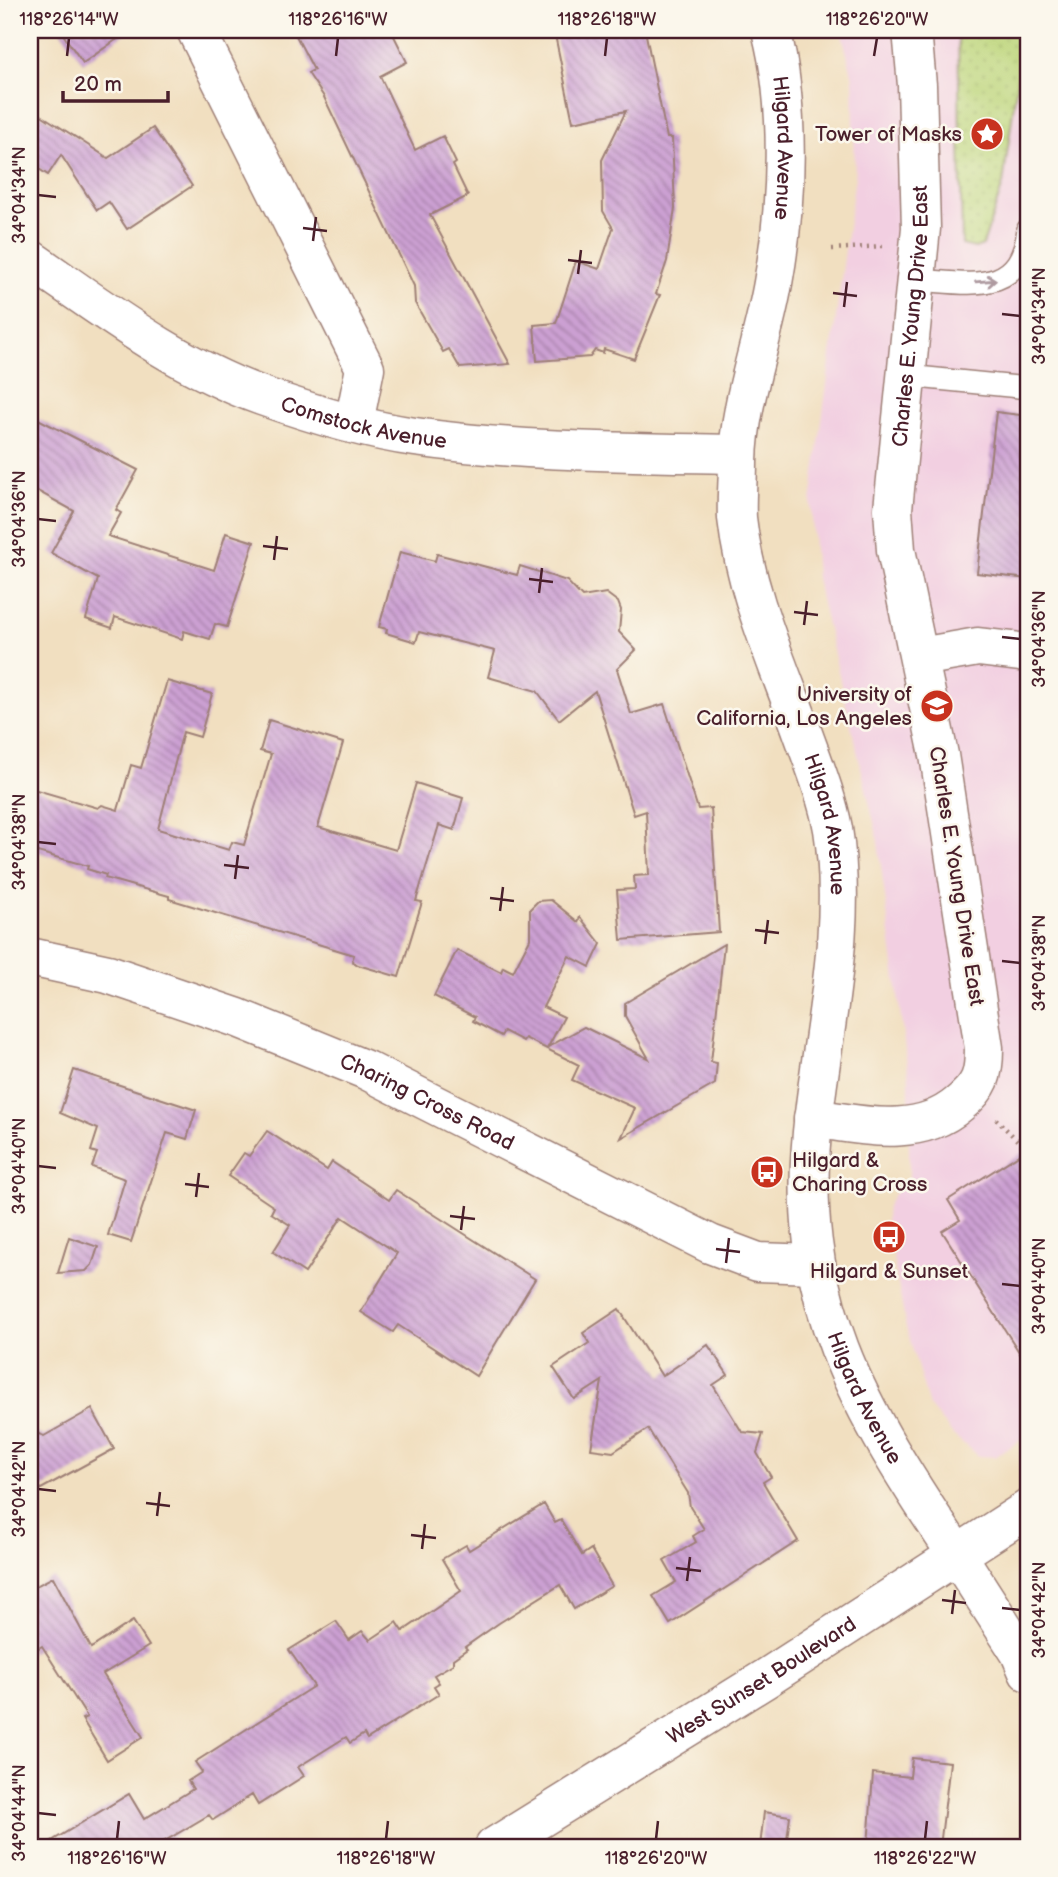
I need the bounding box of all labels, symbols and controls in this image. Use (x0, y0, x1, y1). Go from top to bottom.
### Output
text: 118°26'14"W (19, 9, 119, 30)
text: 118°26'16"W (288, 9, 388, 30)
text: 118°26'18"W (558, 9, 657, 30)
text: 118°26'20"W (826, 9, 929, 30)
scale bar (63, 60, 168, 104)
text: 20 m (74, 72, 122, 97)
street label: Hilgard Avenue (767, 74, 797, 221)
place icon: Tower of Masks (968, 115, 1006, 153)
place label: Tower of Masks (815, 122, 962, 147)
text: 34°04'34"N (9, 146, 30, 244)
street label: Charles E. Young Drive East (887, 184, 934, 448)
text: 34°04'34"N (1029, 267, 1050, 365)
one-way arrow (974, 274, 997, 287)
street label: Comstock Avenue (277, 391, 448, 454)
text: 34°04'36"N (9, 470, 30, 568)
text: 34°04'36"N (1029, 590, 1050, 688)
place label: University of California, Los Angeles (696, 682, 913, 731)
school or university icon: University of California, Los Angeles (918, 687, 956, 725)
street label: Charles E. Young Drive East (924, 745, 989, 1008)
street label: Hilgard Avenue (798, 750, 850, 895)
text: 34°04'38"N (9, 793, 30, 891)
text: 34°04'38"N (1029, 914, 1050, 1012)
street label: Charing Cross Road (336, 1049, 518, 1156)
text: 34°04'40"N (9, 1117, 30, 1215)
place label: Hilgard & Charing Cross (792, 1148, 927, 1197)
bus stop icon: Hilgard & Charing Cross (748, 1153, 786, 1191)
bus stop icon: Hilgard & Sunset (870, 1218, 908, 1256)
text: 34°04'40"N (1029, 1237, 1050, 1335)
place label: Hilgard & Sunset (810, 1259, 969, 1284)
street label: Hilgard Avenue (822, 1329, 907, 1469)
text: 34°04'42"N (9, 1440, 30, 1538)
text: 34°04'42"N (1029, 1561, 1050, 1659)
street label: West Sunset Boulevard (662, 1611, 861, 1750)
text: 34°04'44"N (9, 1764, 30, 1862)
text: 118°26'16"W (67, 1848, 167, 1869)
text: 118°26'18"W (337, 1848, 436, 1869)
text: 118°26'20"W (605, 1848, 708, 1869)
text: 118°26'22"W (874, 1848, 977, 1869)

